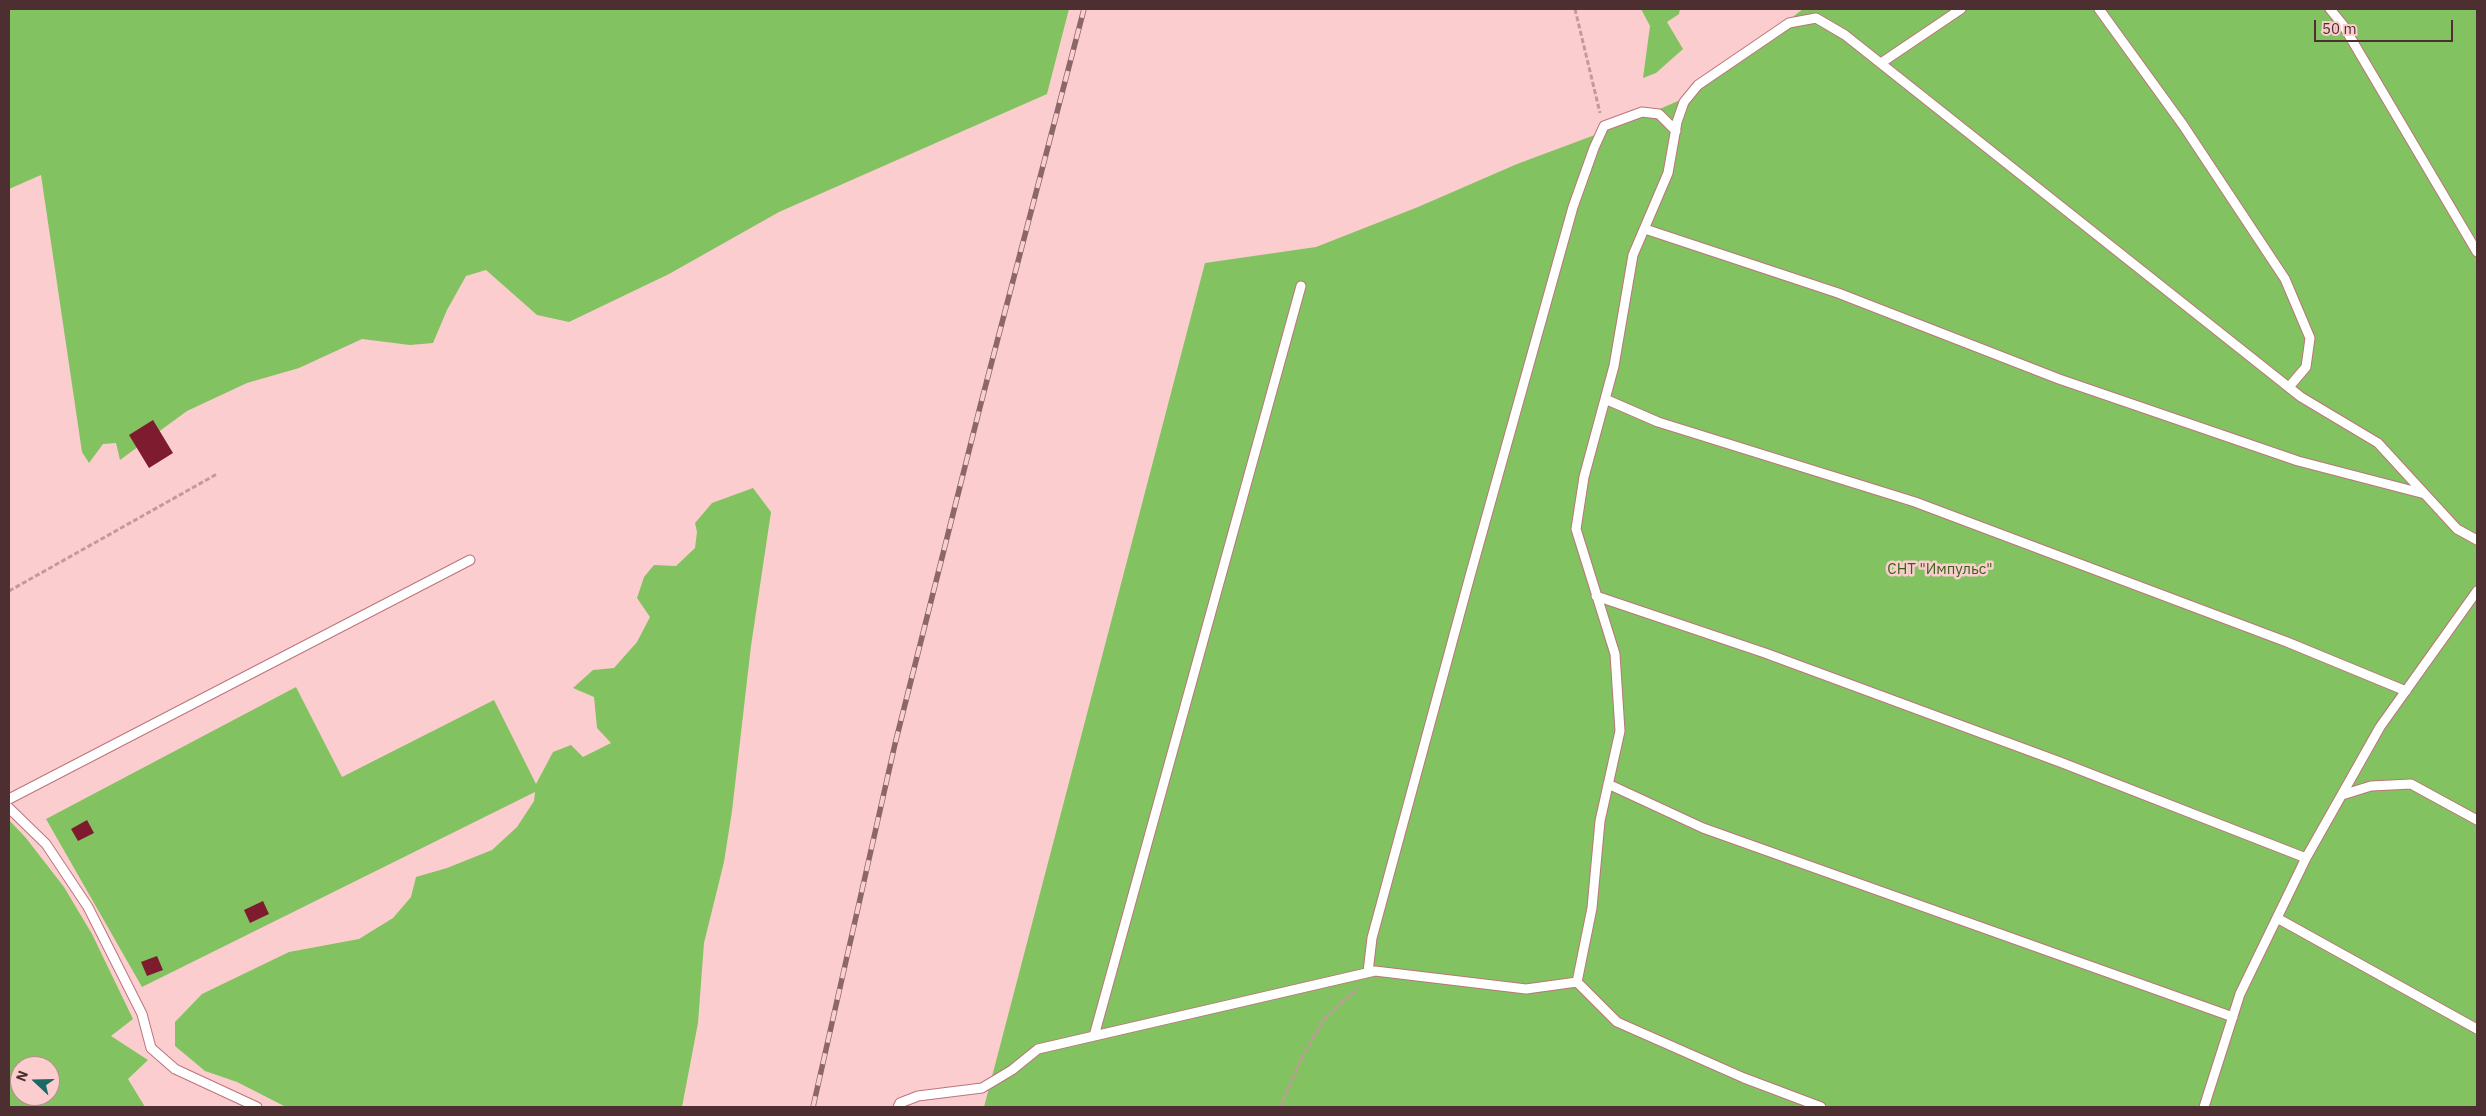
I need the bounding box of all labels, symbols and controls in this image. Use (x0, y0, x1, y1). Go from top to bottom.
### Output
scale bar (2316, 10, 2455, 42)
text: 50 m (2322, 19, 2357, 38)
park label: СНТ "Импульс" (1887, 561, 1993, 579)
north arrow (10, 1056, 60, 1106)
text: N (12, 1068, 32, 1084)

